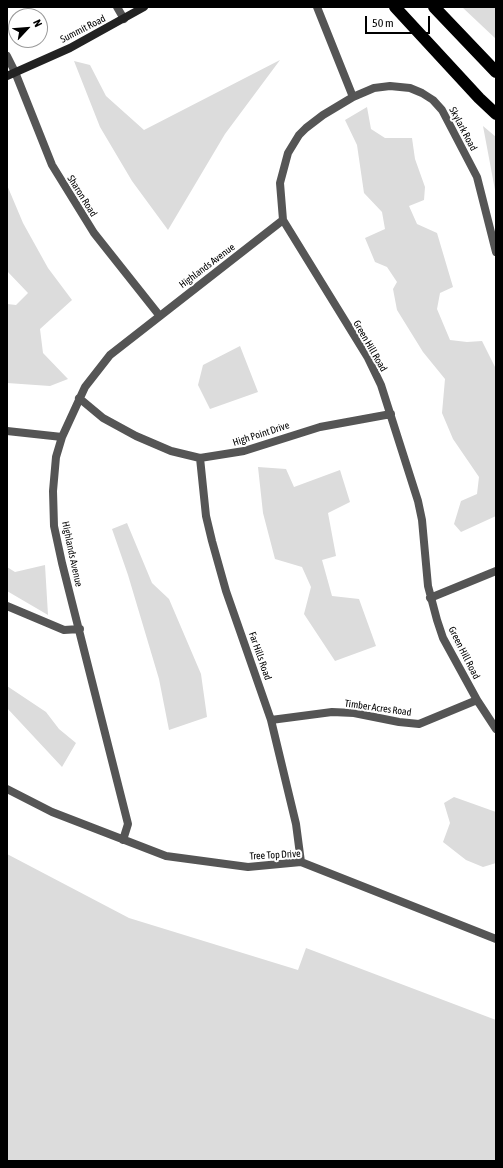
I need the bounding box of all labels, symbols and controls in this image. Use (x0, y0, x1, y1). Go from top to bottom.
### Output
north arrow (8, 8, 48, 48)
scale bar (367, 8, 432, 34)
street label: Summit Road (58, 13, 108, 45)
text: 50 m (372, 16, 394, 30)
text: N (31, 18, 45, 29)
street label: Skylark Road (446, 105, 480, 153)
street label: Sharon Road (65, 173, 99, 219)
street label: Highlands Avenue (177, 241, 237, 291)
street label: Green Hill Road (350, 318, 390, 374)
street label: High Point Drive (231, 419, 291, 449)
street label: Highlands Avenue (59, 520, 85, 588)
street label: Green Hill Road (446, 625, 482, 681)
street label: Far Hills Road (246, 630, 274, 682)
street label: Timber Acres Road (344, 697, 412, 719)
street label: Tree Top Drive (249, 848, 301, 862)

